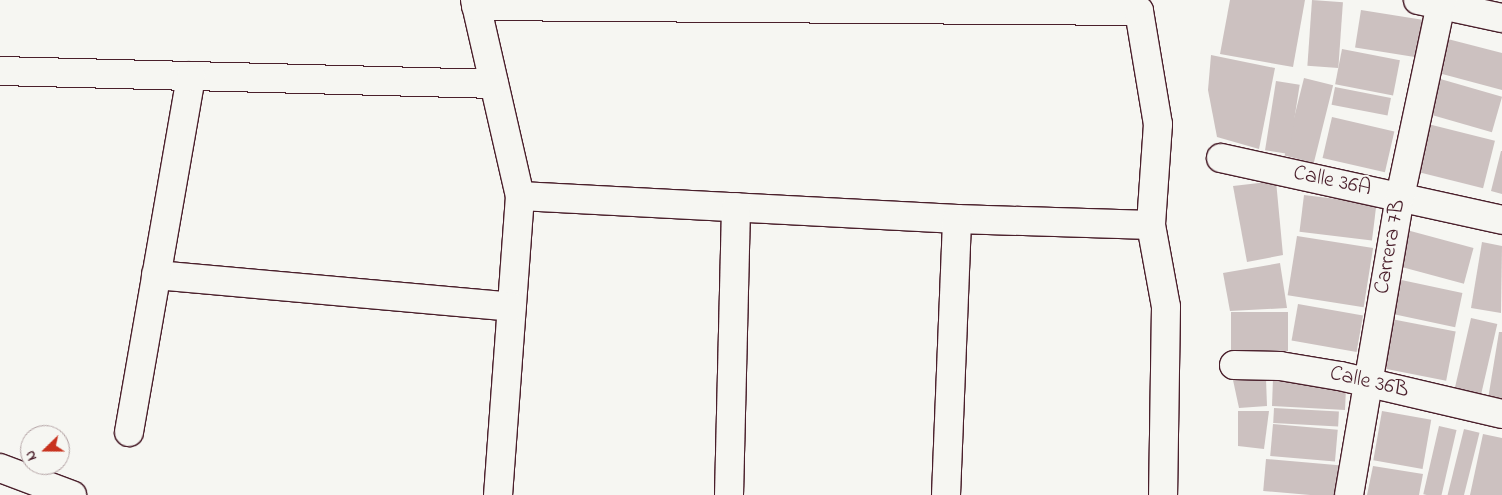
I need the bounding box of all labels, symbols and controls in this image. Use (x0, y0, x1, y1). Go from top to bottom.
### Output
street label: Calle 36A (1291, 161, 1373, 203)
street label: Carrera 7B (1370, 198, 1412, 296)
street label: Calle 36B (1327, 361, 1411, 405)
north arrow (20, 425, 70, 475)
text: N (20, 447, 43, 464)

